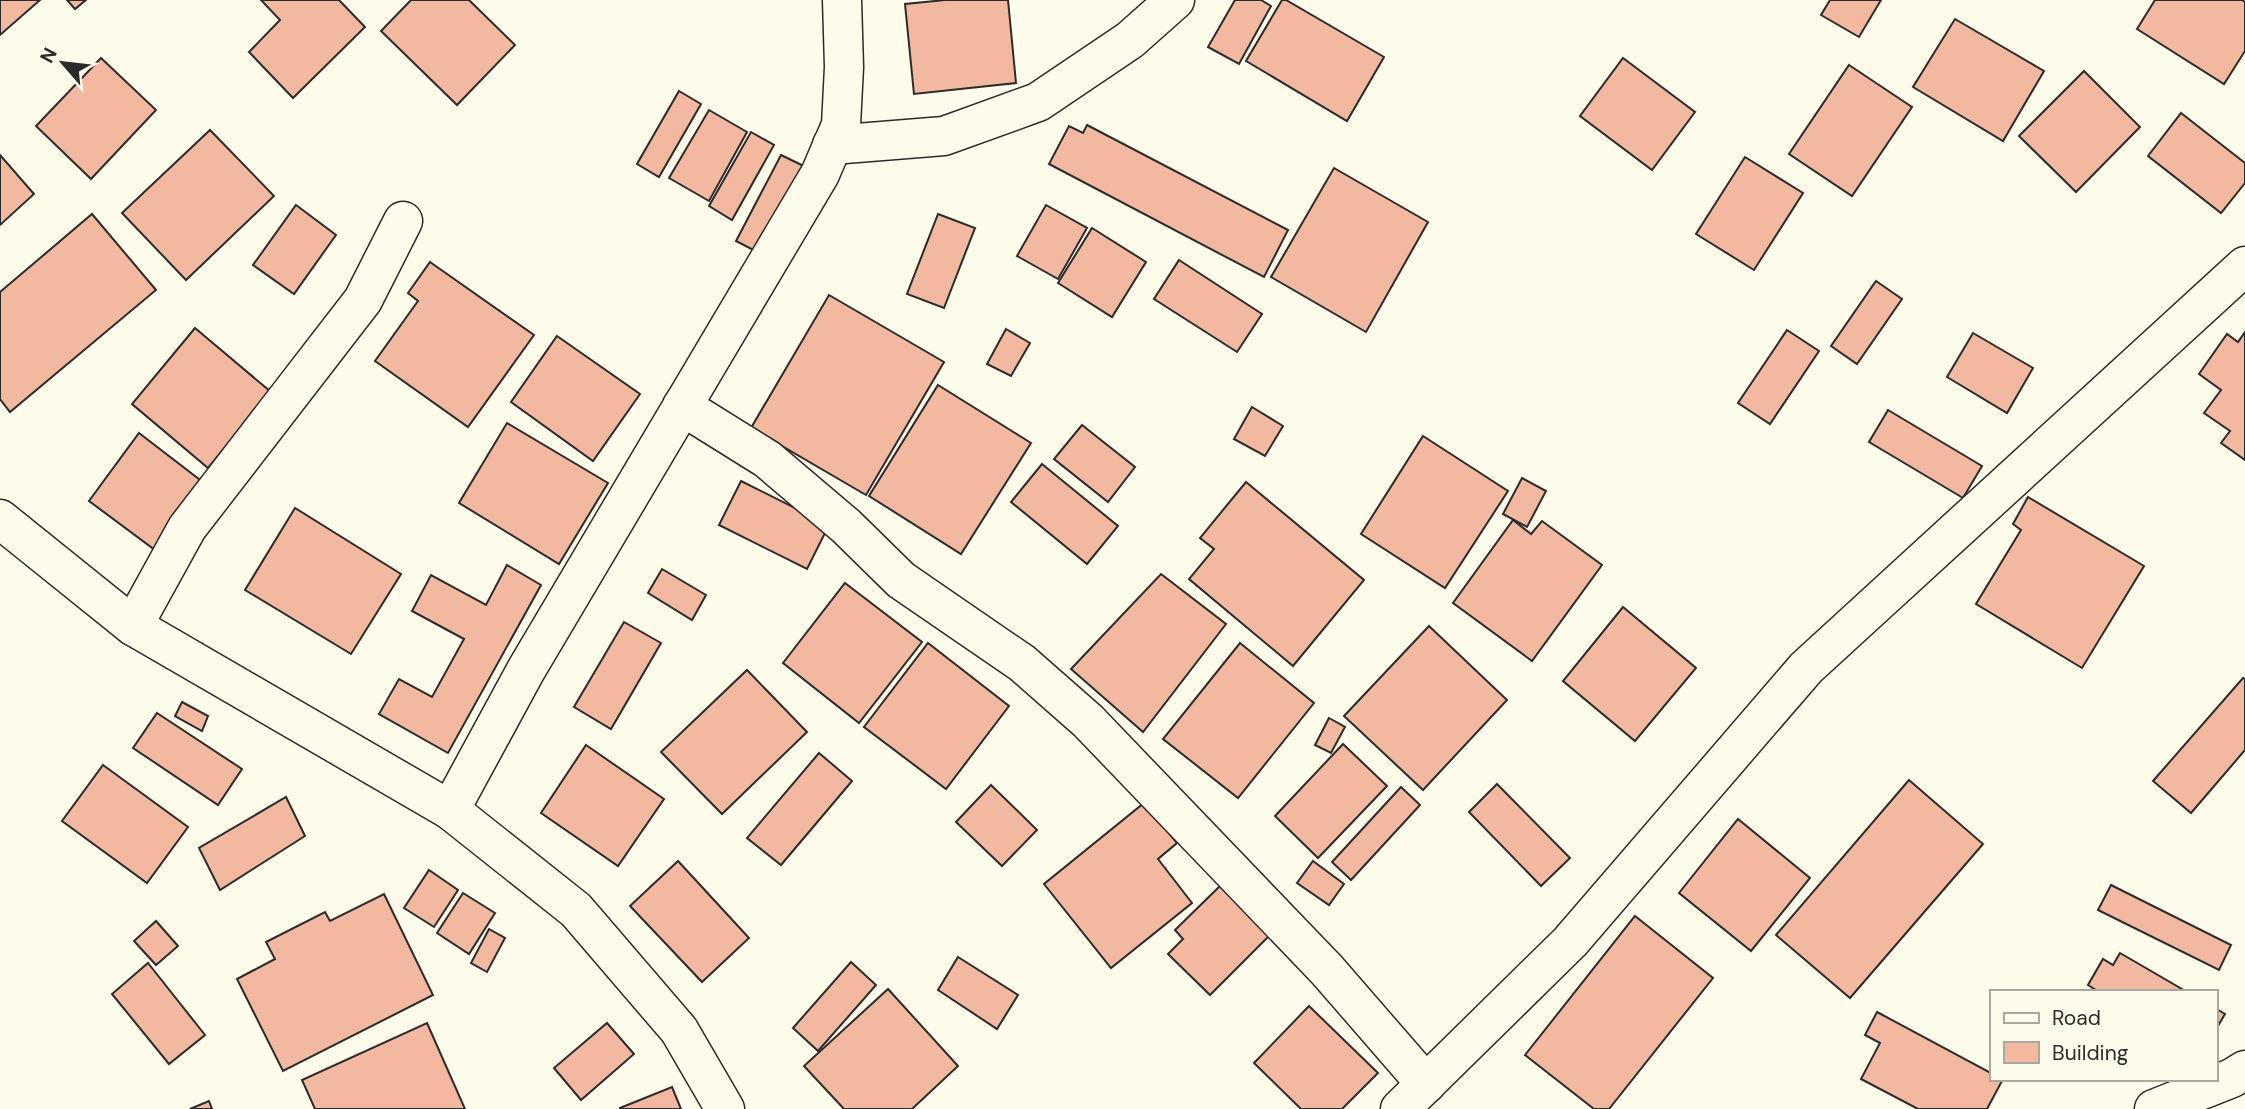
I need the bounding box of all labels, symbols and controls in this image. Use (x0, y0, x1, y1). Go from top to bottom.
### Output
north arrow (28, 28, 98, 98)
text: N (34, 43, 63, 67)
legend (1990, 990, 2217, 1081)
text: Road (2052, 1004, 2101, 1032)
text: Building (2052, 1039, 2129, 1067)

